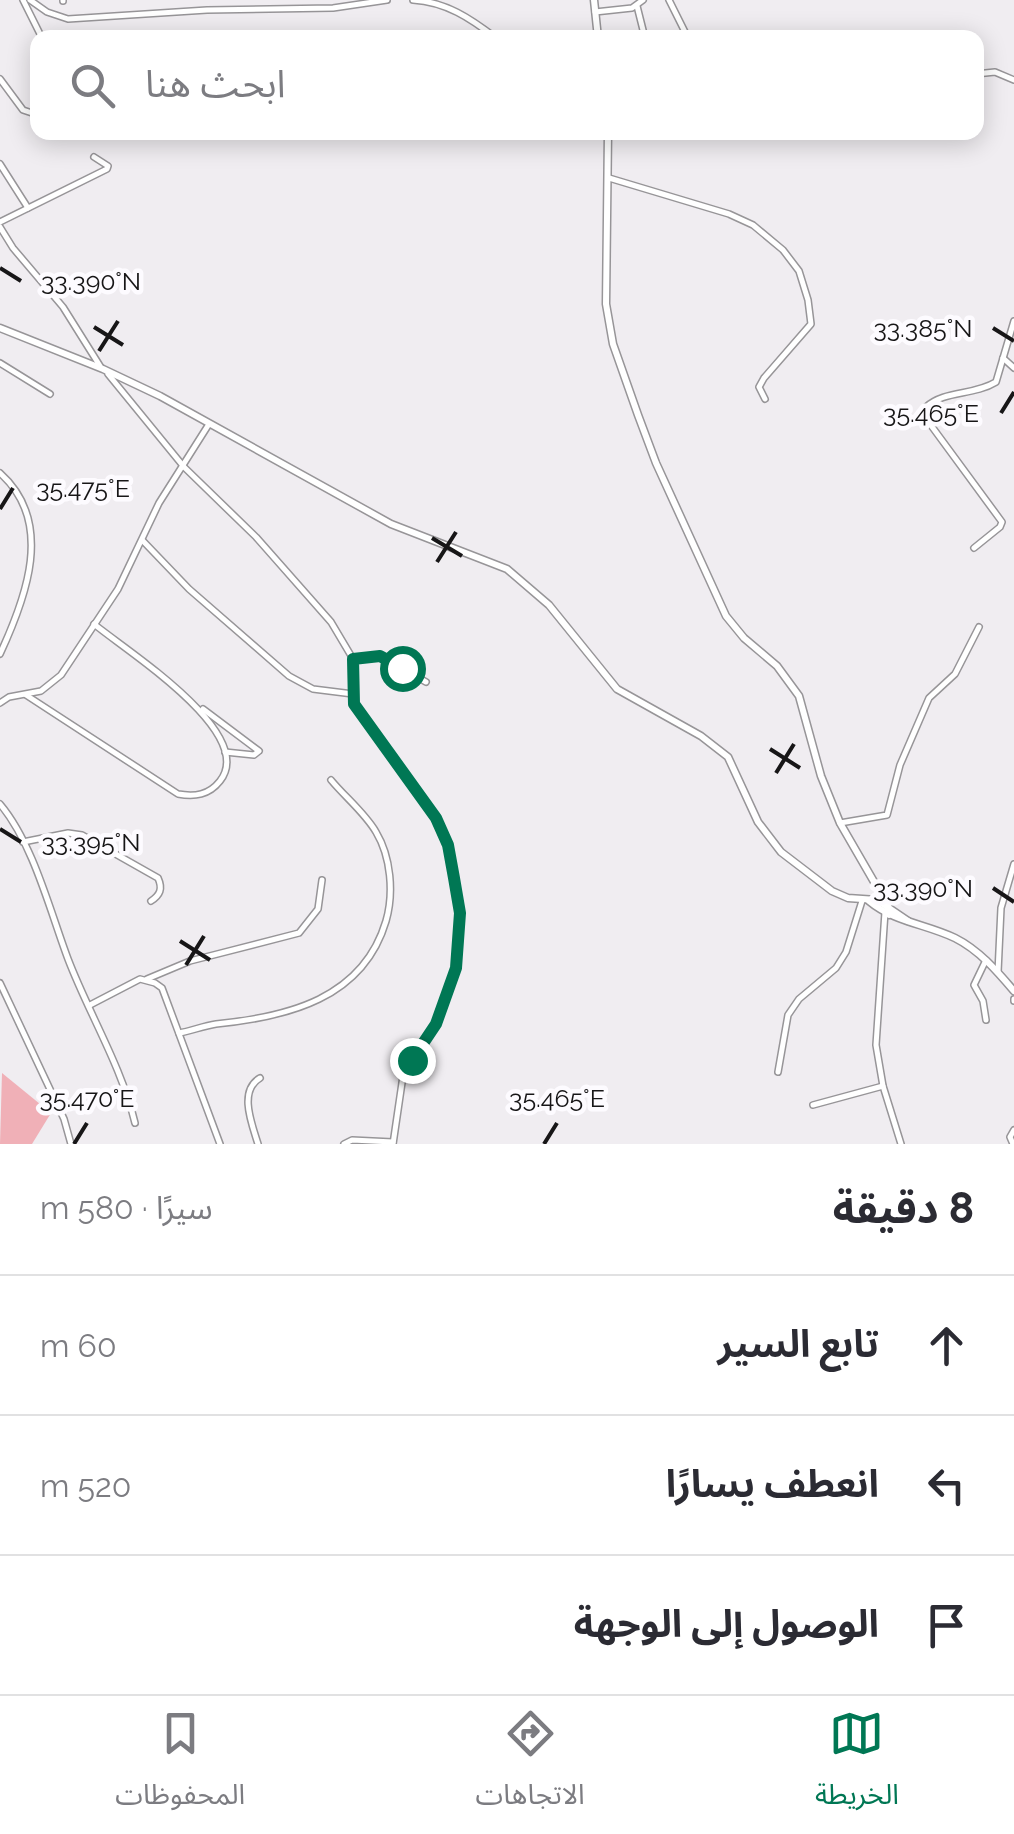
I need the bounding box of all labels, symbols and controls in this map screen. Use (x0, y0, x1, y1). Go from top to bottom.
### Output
search box (30, 30, 984, 140)
icon: search (65, 58, 120, 113)
text: ابحث هنا (145, 61, 286, 106)
text: 33.390°N (41, 266, 141, 296)
text: 33.385°N (873, 313, 973, 343)
text: 35.465°E (883, 398, 979, 428)
text: 35.475°E (36, 473, 130, 503)
route start (380, 646, 426, 692)
text: 33.395°N (41, 827, 141, 857)
text: 33.390°N (873, 873, 973, 903)
route end (390, 1038, 436, 1084)
text: 35.470°E (39, 1083, 135, 1113)
text: 35.465°E (509, 1083, 605, 1113)
text: 8 دقيقة (833, 1184, 974, 1233)
text: سيرًا · 580 m (40, 1189, 213, 1226)
icon: ahead (919, 1318, 974, 1373)
text: تابع السير (717, 1321, 879, 1366)
text: 60 m (40, 1327, 116, 1364)
icon: left (919, 1458, 974, 1513)
text: انعطف يسارًا (666, 1461, 879, 1506)
text: 520 m (40, 1467, 131, 1504)
icon: arrive (919, 1598, 974, 1653)
text: الوصول إلى الوجهة (574, 1601, 879, 1646)
tab: المحفوظات (115, 1706, 245, 1825)
tab: الاتجاهات (475, 1706, 585, 1825)
tab: الخريطة (815, 1706, 899, 1825)

